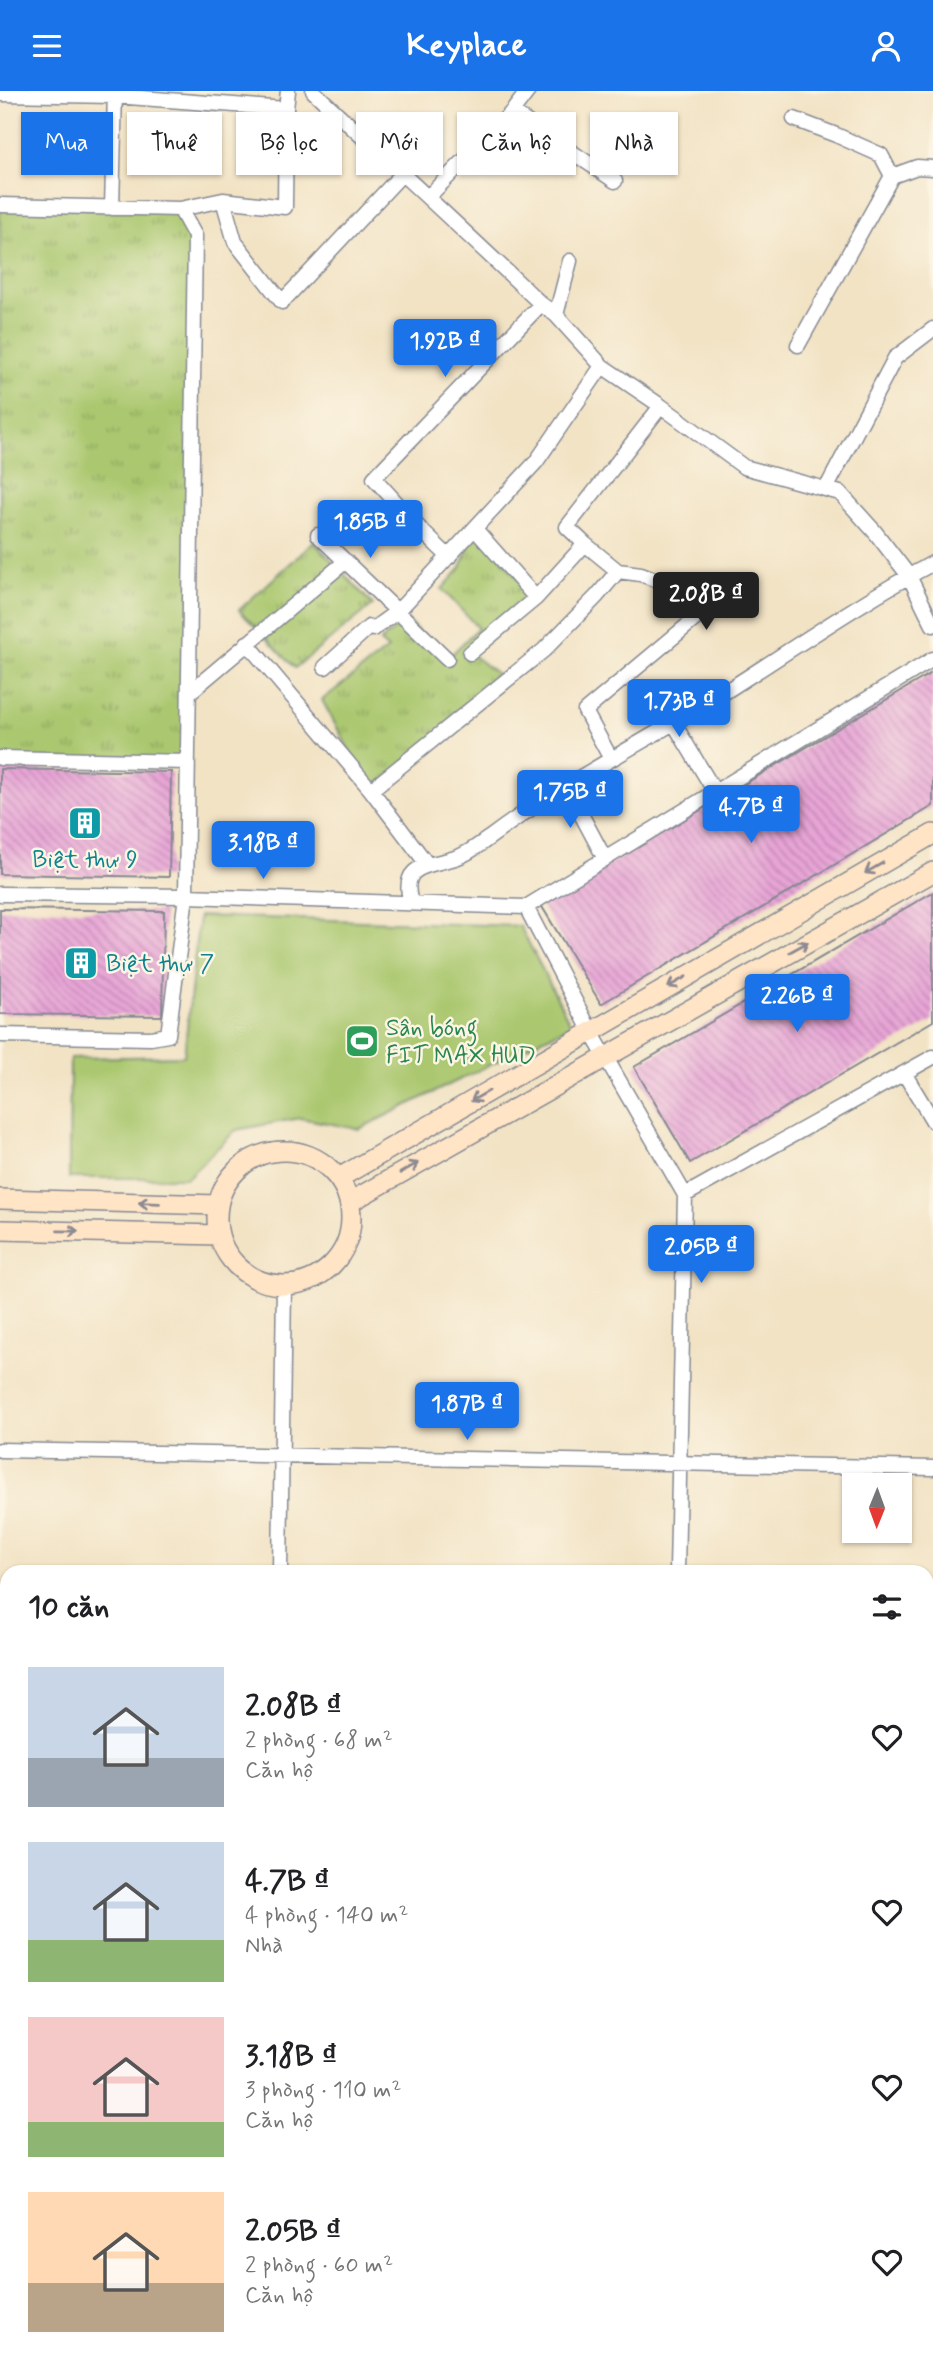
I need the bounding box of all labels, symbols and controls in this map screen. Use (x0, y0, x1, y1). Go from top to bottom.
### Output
text: Keyplace (406, 25, 527, 67)
icon: menu (28, 27, 66, 65)
icon: person (867, 27, 905, 65)
chip: Mua (21, 112, 113, 175)
chip: Thuê (127, 112, 222, 175)
chip: Bộ lọc (236, 112, 342, 175)
chip: Mới (356, 112, 443, 175)
chip: Căn hộ (457, 112, 576, 175)
chip: Nhà (590, 112, 678, 175)
pin: 1.92B ₫ (380, 320, 510, 379)
text: 1.92B ₫ (409, 327, 481, 357)
pin: 1.85B ₫ (305, 501, 435, 560)
text: 1.85B ₫ (334, 508, 406, 538)
pin: 2.08B ₫ (641, 573, 771, 632)
text: 2.08B ₫ (669, 580, 743, 610)
pin: 1.73B ₫ (614, 679, 744, 739)
text: 1.73B ₫ (643, 687, 715, 717)
pin: 1.75B ₫ (505, 771, 635, 830)
text: 1.75B ₫ (533, 778, 607, 808)
pin: 4.7B ₫ (694, 785, 808, 845)
text: 4.7B ₫ (719, 793, 783, 823)
building icon: Biệt thự 9 (66, 804, 104, 842)
pin: 3.18B ₫ (198, 821, 328, 881)
text: 3.18B ₫ (228, 829, 298, 859)
place label: Biệt thự 9 (32, 845, 138, 876)
one-way arrow (864, 862, 885, 875)
one-way arrow (788, 940, 808, 954)
building icon: Biệt thự 7 (62, 944, 100, 982)
place label: Biệt thự 7 (106, 949, 214, 980)
one-way arrow (668, 975, 688, 989)
pin: 2.26B ₫ (732, 975, 862, 1034)
text: 2.26B ₫ (761, 982, 833, 1012)
place label: Sân bóng FIT MAX HUD (386, 1013, 536, 1072)
sports icon: Sân bóng FIT MAX HUD (343, 1022, 381, 1060)
one-way arrow (471, 1089, 491, 1103)
one-way arrow (398, 1161, 418, 1175)
one-way arrow (138, 1196, 161, 1210)
one-way arrow (56, 1225, 79, 1238)
pin: 2.05B ₫ (636, 1225, 766, 1285)
text: 2.05B ₫ (664, 1233, 738, 1263)
pin: 1.87B ₫ (402, 1383, 532, 1442)
text: 1.87B ₫ (431, 1390, 503, 1420)
north arrow (842, 1473, 912, 1543)
map controls (842, 1473, 912, 1543)
text: 10 căn (28, 1588, 109, 1627)
icon: filters (868, 1588, 906, 1626)
text: 2.08B ₫ (245, 1687, 342, 1726)
icon: home (84, 1695, 168, 1779)
icon: heart (868, 1718, 906, 1756)
text: 2 phòng · 68 m² (245, 1726, 393, 1756)
text: Căn hộ (245, 1756, 314, 1786)
text: 4.7B ₫ (245, 1862, 329, 1901)
icon: home (84, 1870, 168, 1954)
icon: heart (868, 1893, 906, 1931)
text: 4 phòng · 140 m² (245, 1901, 409, 1931)
text: Nhà (245, 1931, 283, 1961)
text: 3.18B ₫ (245, 2037, 337, 2076)
icon: home (84, 2045, 168, 2129)
icon: heart (868, 2068, 906, 2106)
text: 3 phòng · 110 m² (245, 2076, 401, 2106)
text: Căn hộ (245, 2106, 314, 2136)
text: 2.05B ₫ (245, 2212, 341, 2251)
icon: home (84, 2220, 168, 2304)
icon: heart (868, 2243, 906, 2281)
text: 2 phòng · 60 m² (245, 2251, 393, 2281)
text: Căn hộ (245, 2281, 314, 2311)

